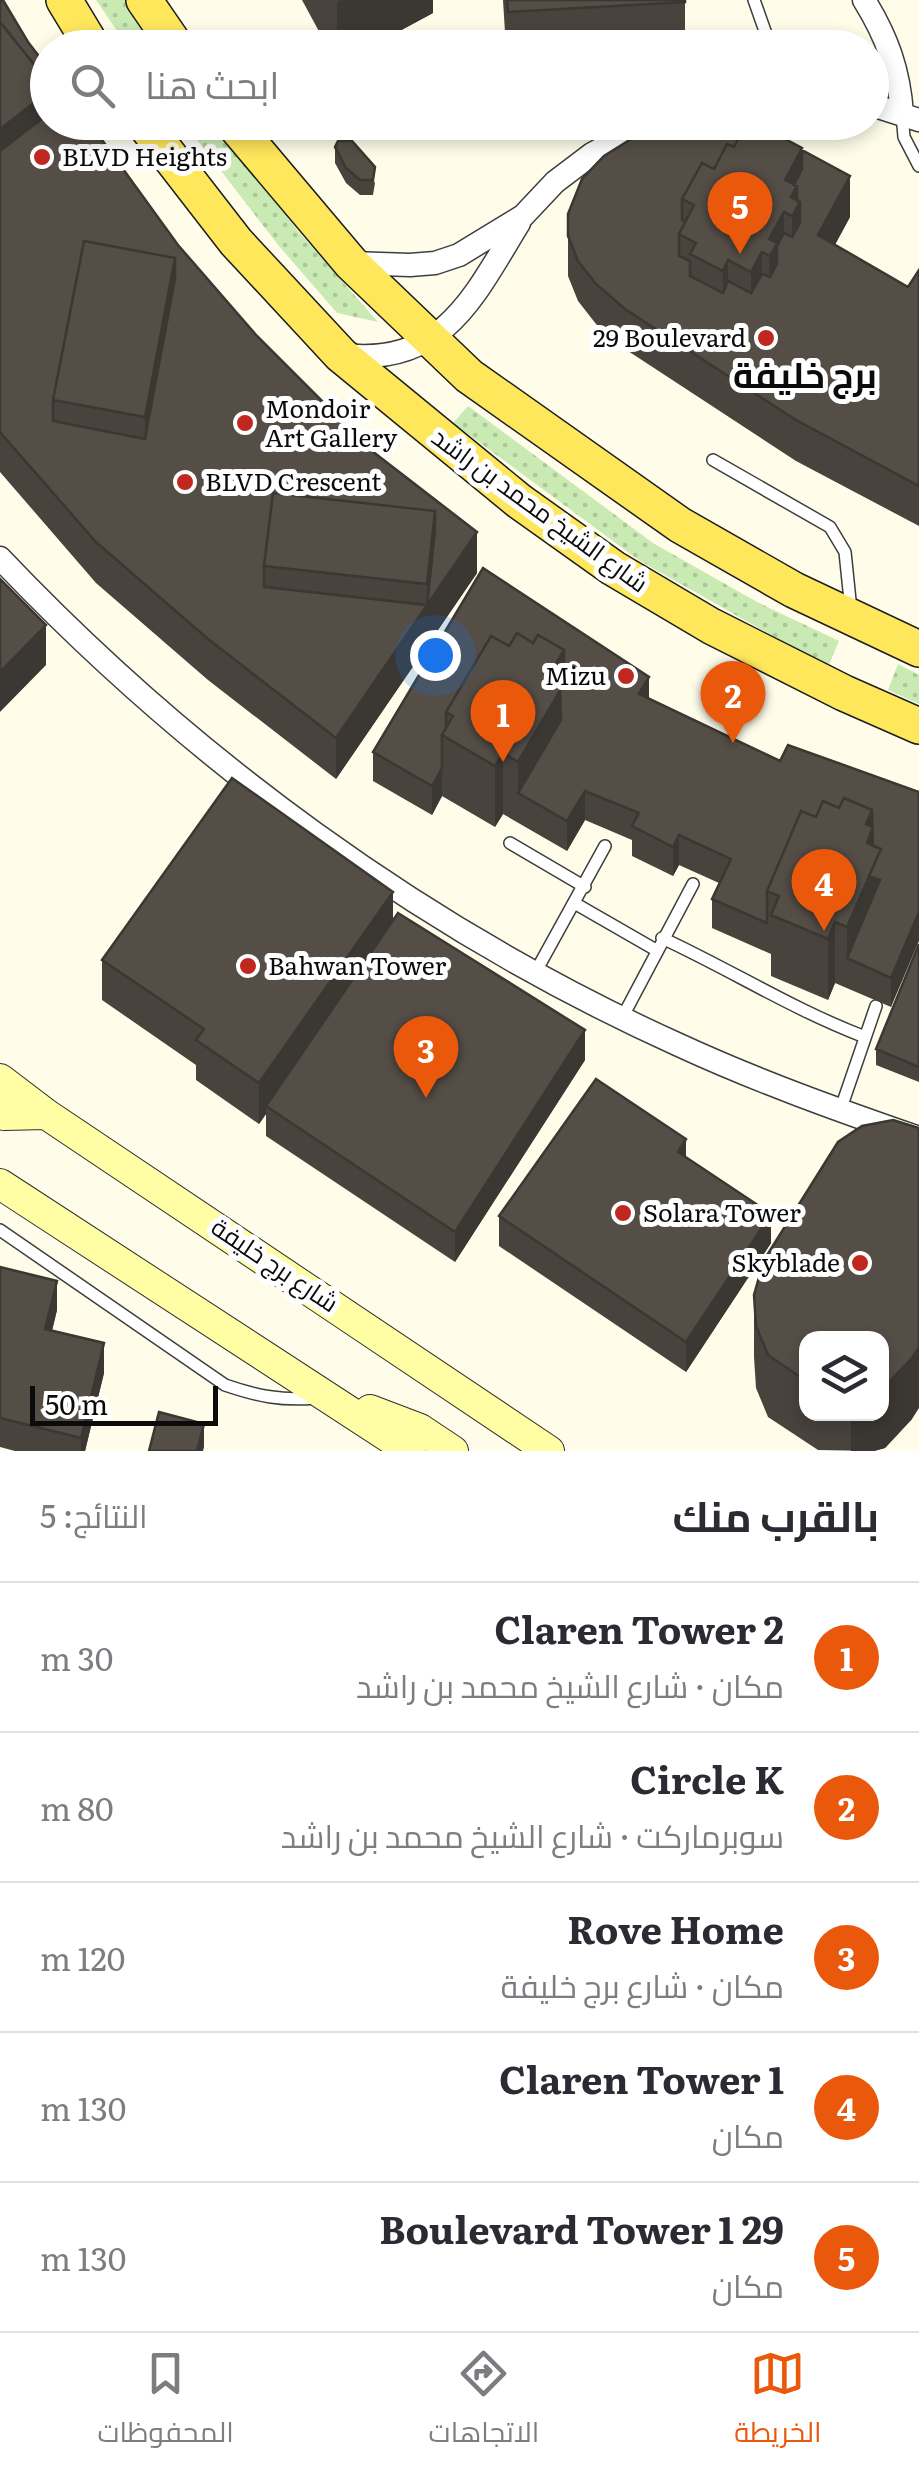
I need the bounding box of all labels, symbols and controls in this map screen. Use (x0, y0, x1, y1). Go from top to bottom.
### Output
search box (30, 30, 889, 140)
text: ابحث هنا (145, 54, 280, 111)
icon: search (65, 58, 120, 113)
place label: BLVD Heights (62, 137, 227, 174)
marker: BLVD Heights (31, 146, 53, 168)
pin: 5 (708, 172, 772, 254)
place label: 29 Boulevard (593, 318, 746, 355)
marker: 29 Boulevard (755, 327, 777, 349)
district label: برج خليفة (733, 347, 877, 400)
place label: Mondoir Art Gallery (265, 389, 398, 455)
marker: Mondoir Art Gallery (234, 412, 256, 434)
street label: شارع الشيخ محمد بن راشد (425, 418, 657, 600)
place label: BLVD Crescent (205, 462, 381, 499)
marker: BLVD Crescent (174, 471, 196, 493)
your location (410, 630, 461, 681)
place label: Mizu (545, 656, 606, 693)
pin: 2 (700, 660, 766, 743)
marker: Mizu (615, 665, 637, 687)
pin: 1 (470, 680, 536, 762)
pin: 4 (792, 848, 856, 931)
place label: Bahwan Tower (268, 946, 447, 983)
marker: Bahwan Tower (237, 955, 259, 977)
pin: 3 (394, 1016, 458, 1098)
place label: Solara Tower (643, 1193, 801, 1230)
marker: Solara Tower (612, 1202, 634, 1224)
street label: شارع برج خليفة (205, 1207, 347, 1320)
place label: Skyblade (732, 1243, 840, 1280)
marker: Skyblade (849, 1252, 871, 1274)
map controls (799, 1331, 889, 1421)
button: layers (799, 1331, 889, 1421)
scale bar (30, 1381, 218, 1426)
text: 50 m (45, 1382, 108, 1424)
text: بالقرب منك (672, 1483, 879, 1545)
text: النتائج: 5 (40, 1490, 148, 1538)
text: Claren Tower 2 (494, 1599, 784, 1656)
text: 30 m (40, 1633, 113, 1681)
text: 1 (840, 1633, 853, 1681)
text: مكان · شارع الشيخ محمد بن راشد (356, 1660, 784, 1708)
text: Circle K (630, 1749, 784, 1806)
text: 80 m (40, 1783, 114, 1831)
text: 2 (838, 1783, 855, 1831)
text: سوبرماركت · شارع الشيخ محمد بن راشد (281, 1810, 784, 1858)
text: Rove Home (567, 1899, 784, 1956)
text: 120 m (40, 1933, 125, 1981)
text: 3 (838, 1933, 855, 1981)
text: مكان · شارع برج خليفة (501, 1960, 784, 2008)
text: Claren Tower 1 (499, 2049, 784, 2106)
text: 130 m (40, 2083, 126, 2131)
text: 4 (837, 2083, 856, 2131)
text: مكان (712, 2110, 784, 2158)
text: 29 Boulevard Tower 1 (379, 2199, 784, 2256)
text: 130 m (40, 2233, 126, 2281)
text: 5 (838, 2233, 855, 2281)
text: مكان (712, 2260, 784, 2308)
tab: المحفوظات (97, 2346, 234, 2458)
tab: الاتجاهات (429, 2346, 539, 2458)
tab: الخريطة (734, 2346, 822, 2458)

